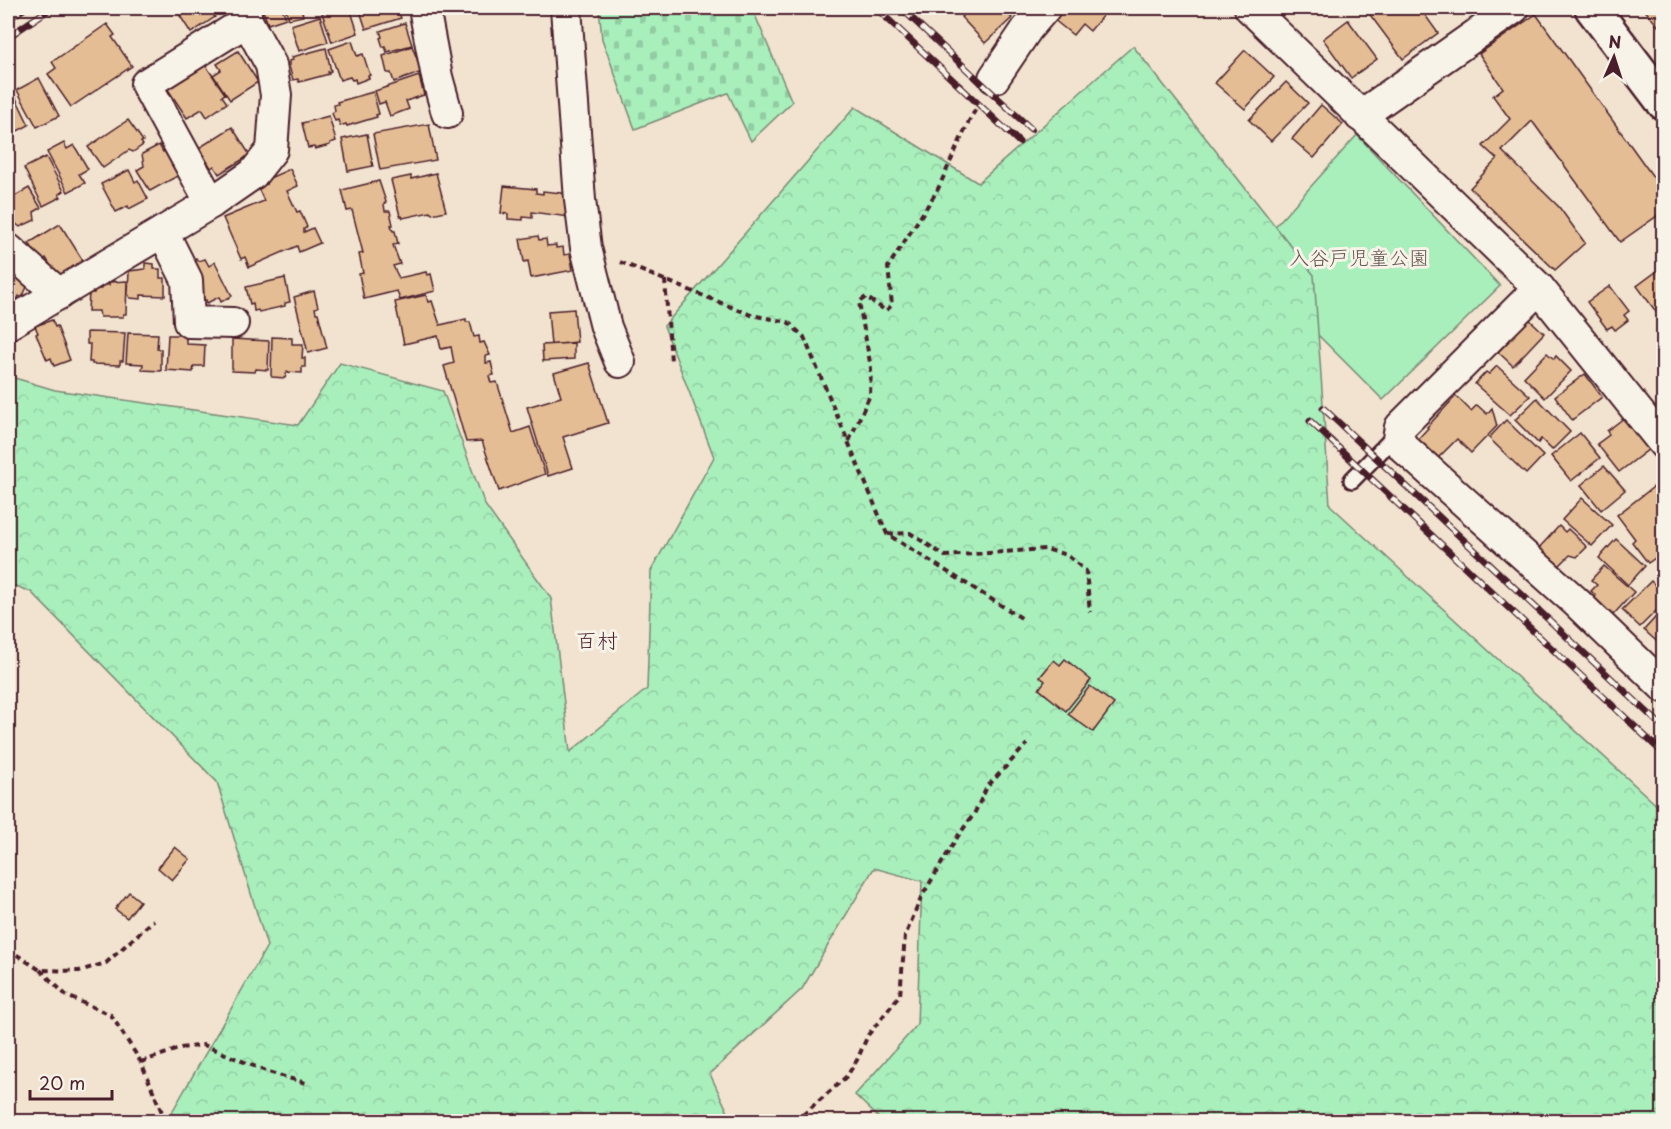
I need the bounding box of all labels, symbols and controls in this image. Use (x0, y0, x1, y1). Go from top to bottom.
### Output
north arrow (1584, 27, 1644, 87)
text: N (1608, 29, 1622, 53)
park label: 入谷戸児童公園 (1289, 242, 1429, 272)
district label: 百村 (576, 623, 618, 655)
scale bar (30, 1063, 112, 1101)
text: 20 m (39, 1069, 85, 1096)

